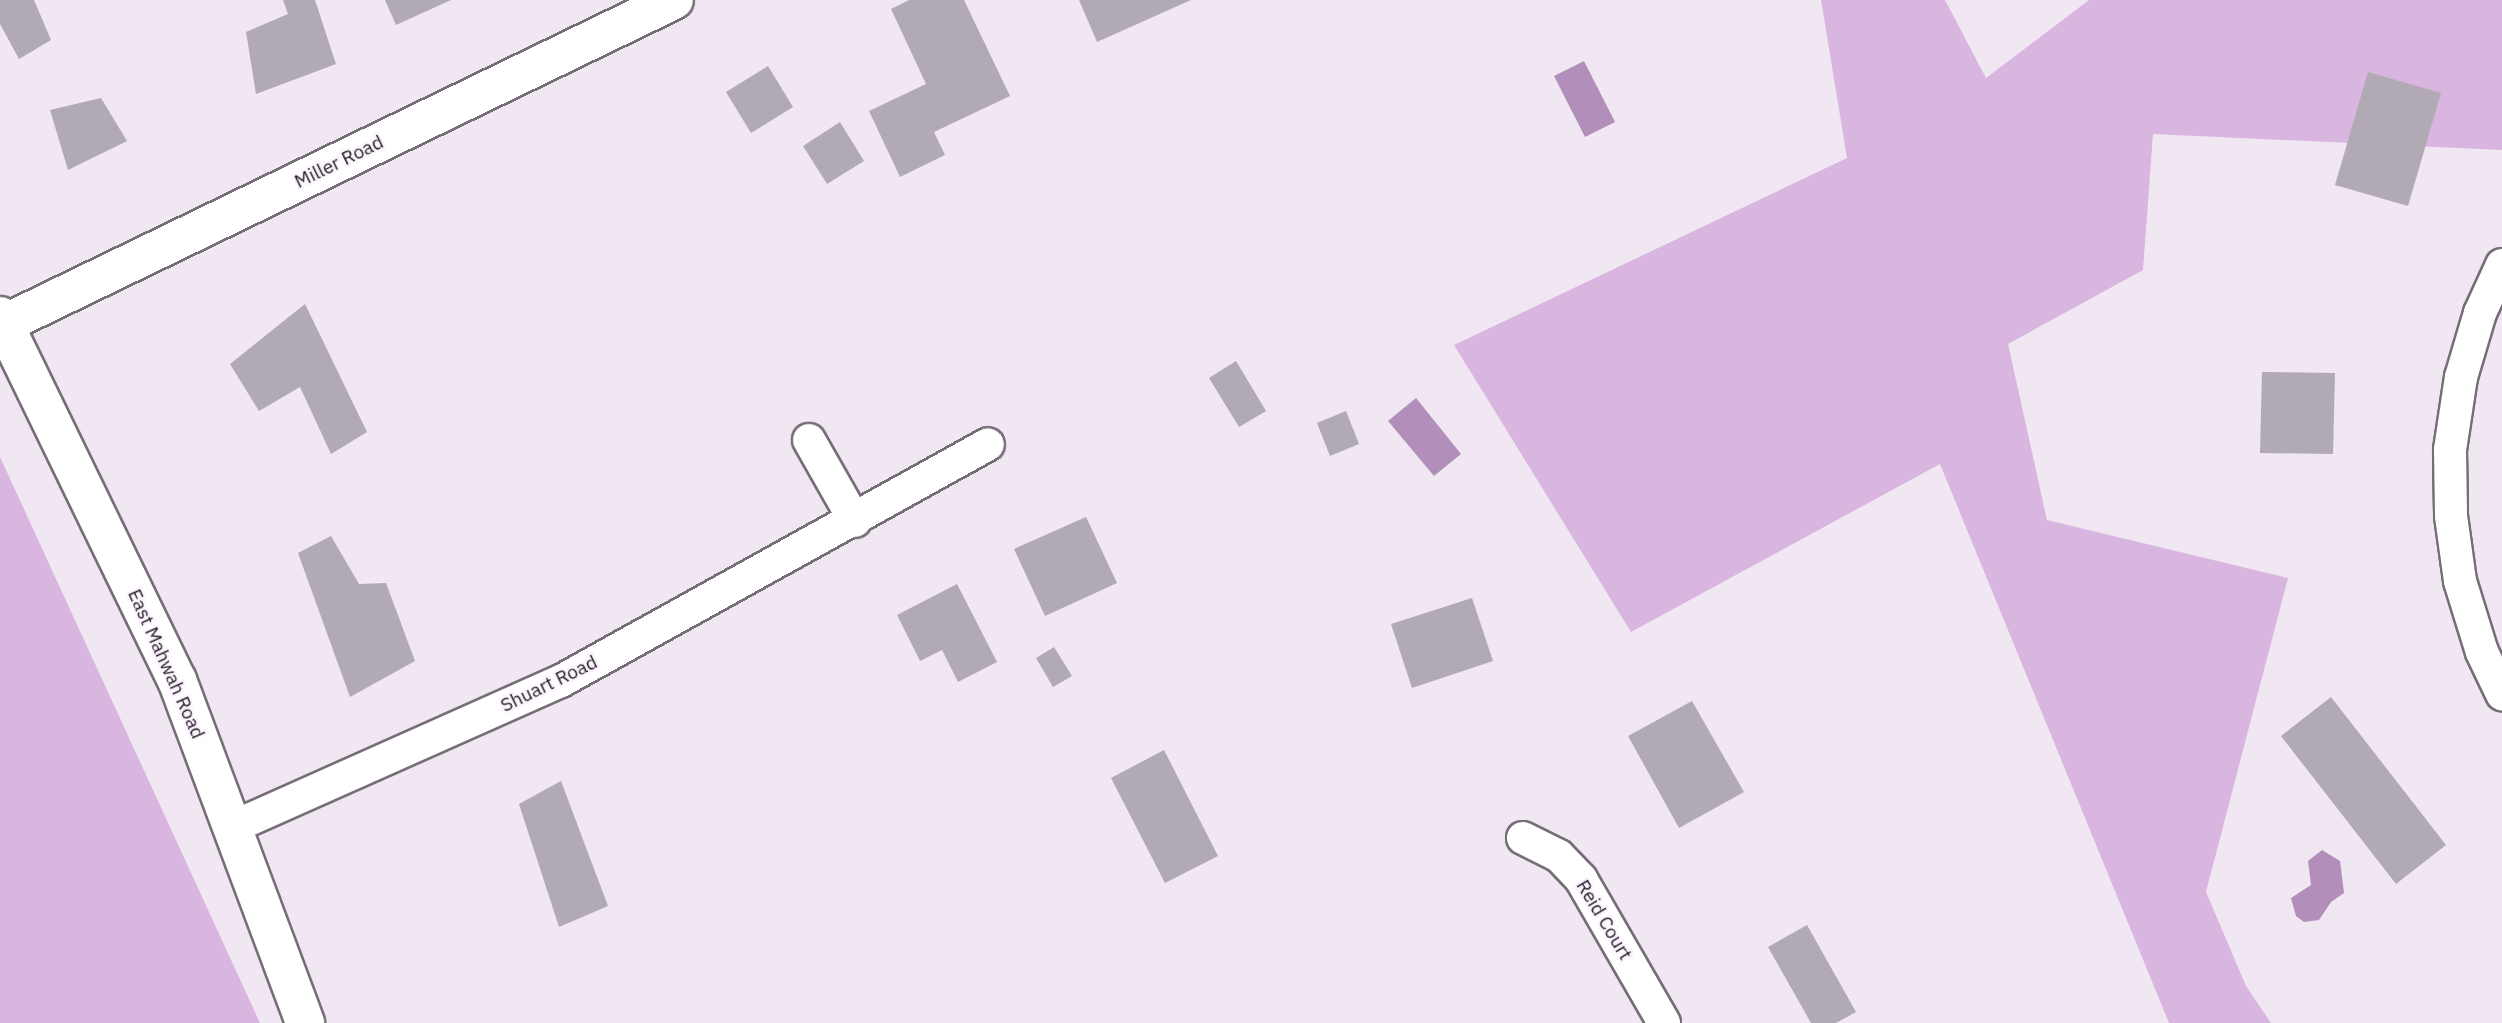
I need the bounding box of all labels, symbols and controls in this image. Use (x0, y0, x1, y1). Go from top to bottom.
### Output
street label: Miller Road (291, 131, 387, 193)
street label: East Mahwah Road (123, 586, 209, 742)
street label: Shuart Road (497, 651, 601, 717)
street label: Reid Court (1571, 876, 1637, 964)

